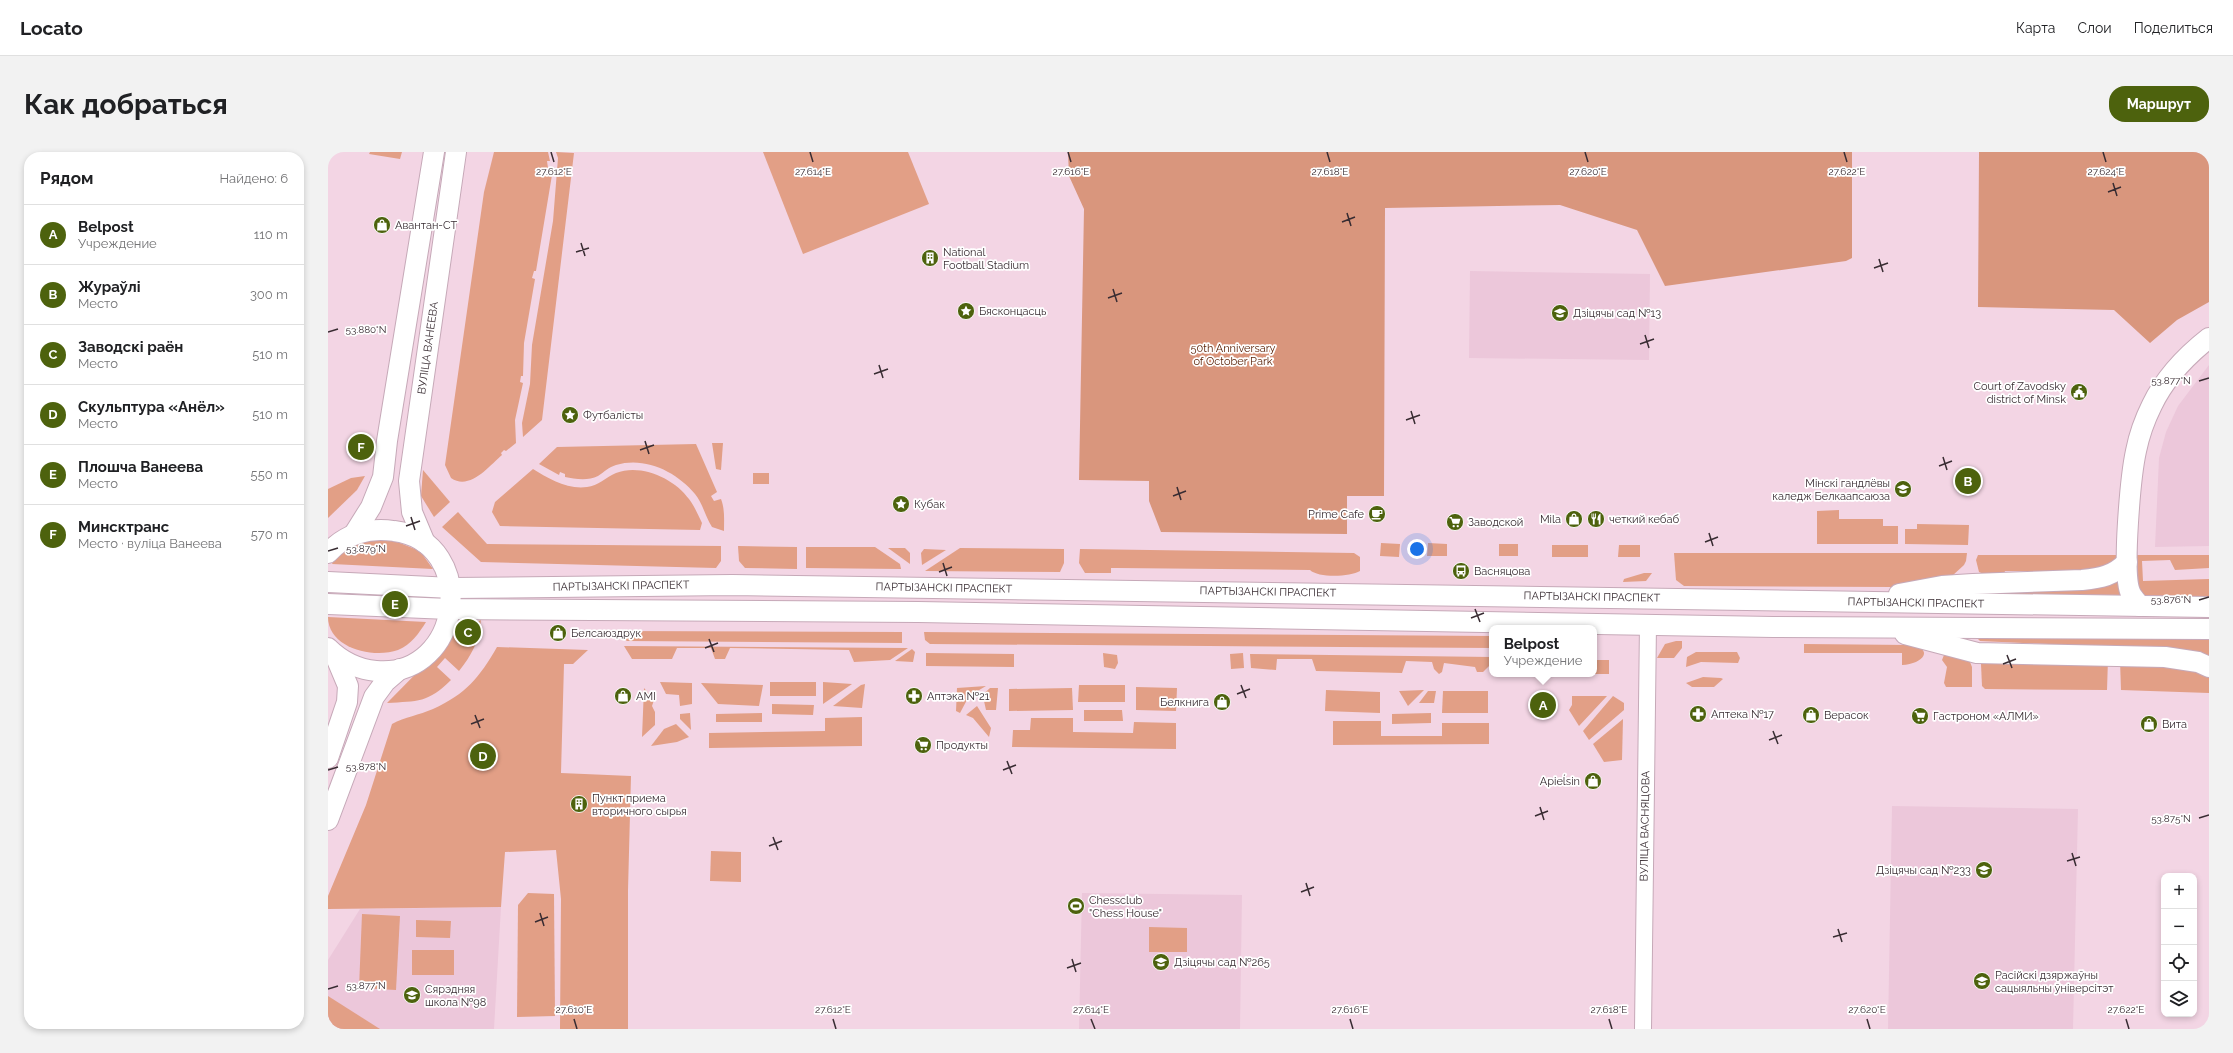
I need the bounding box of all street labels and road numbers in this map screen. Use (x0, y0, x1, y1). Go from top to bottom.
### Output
street label: ВУЛІЦА ВАНЕЕВА (415, 300, 441, 395)
street label: ПАРТЫЗАНСКІ ПРАСПЕКТ (553, 578, 690, 594)
street label: ПАРТЫЗАНСКІ ПРАСПЕКТ (876, 580, 1013, 596)
street label: ПАРТЫЗАНСКІ ПРАСПЕКТ (1200, 584, 1337, 600)
street label: ПАРТЫЗАНСКІ ПРАСПЕКТ (1524, 589, 1661, 605)
street label: ПАРТЫЗАНСКІ ПРАСПЕКТ (1848, 595, 1985, 611)
street label: ВУЛІЦА ВАСНЯЦОВА (1638, 770, 1652, 881)

